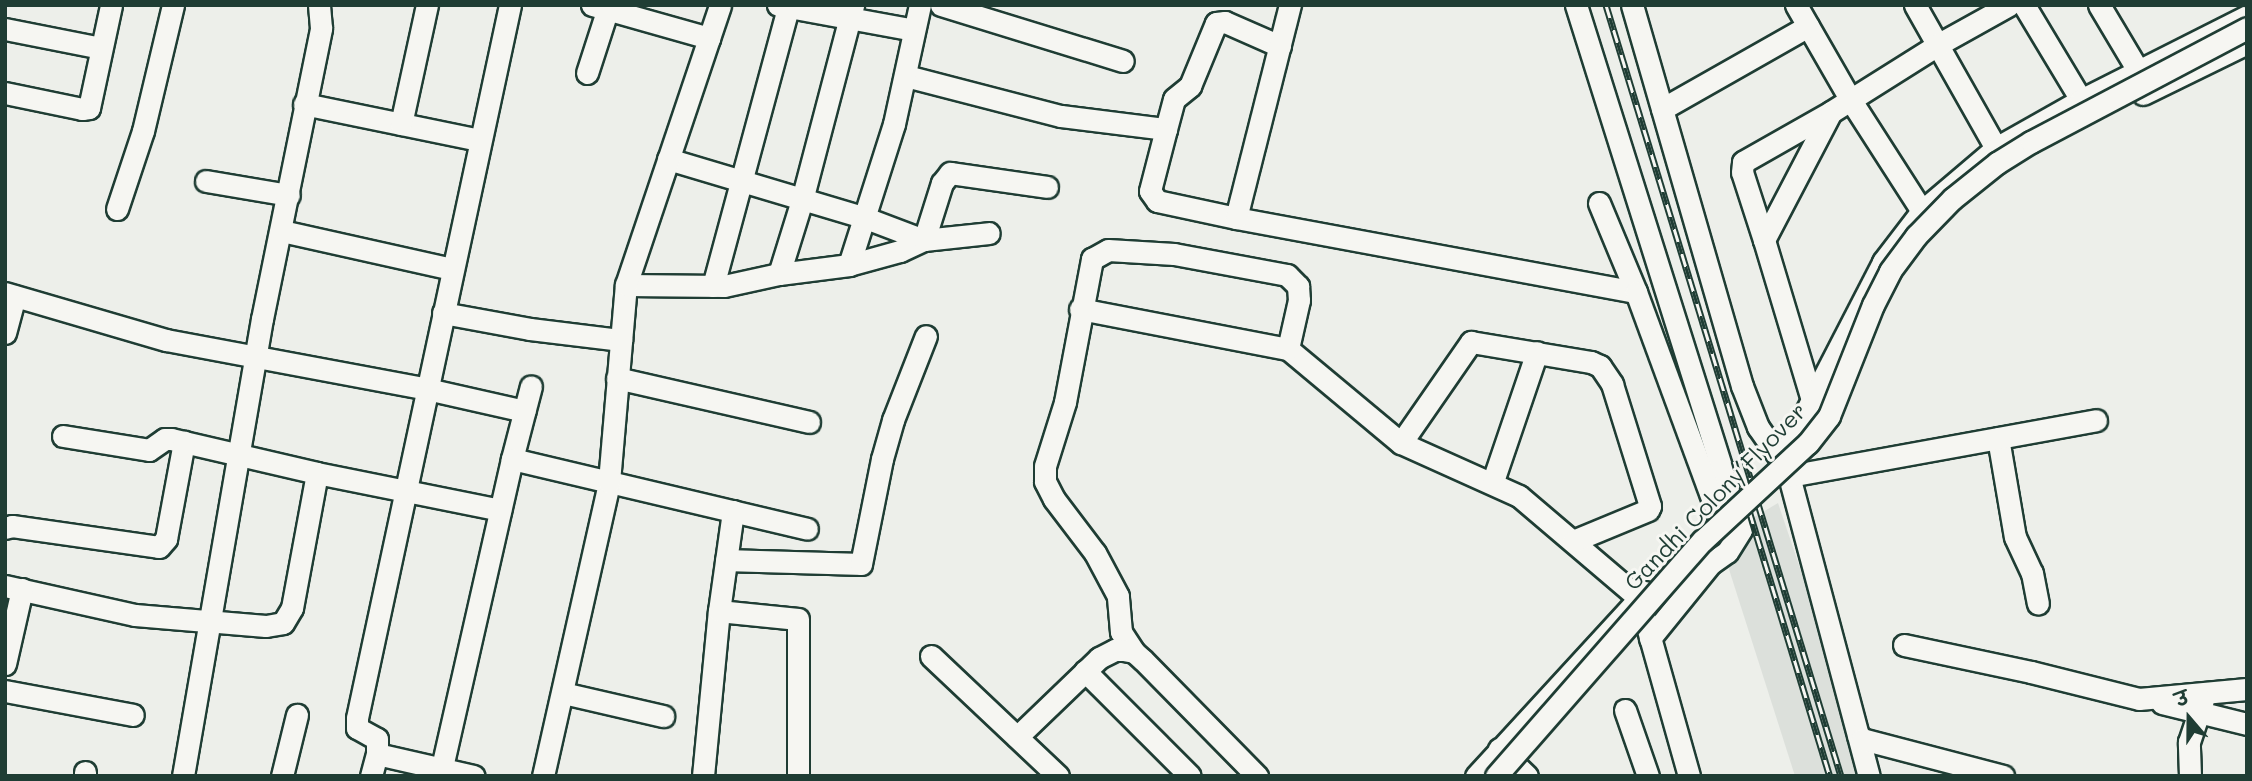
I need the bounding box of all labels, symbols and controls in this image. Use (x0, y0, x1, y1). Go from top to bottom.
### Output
street label: Gandhi Colony Flyover (1618, 397, 1812, 595)
north arrow (2154, 683, 2224, 753)
text: उ (2171, 684, 2192, 712)

